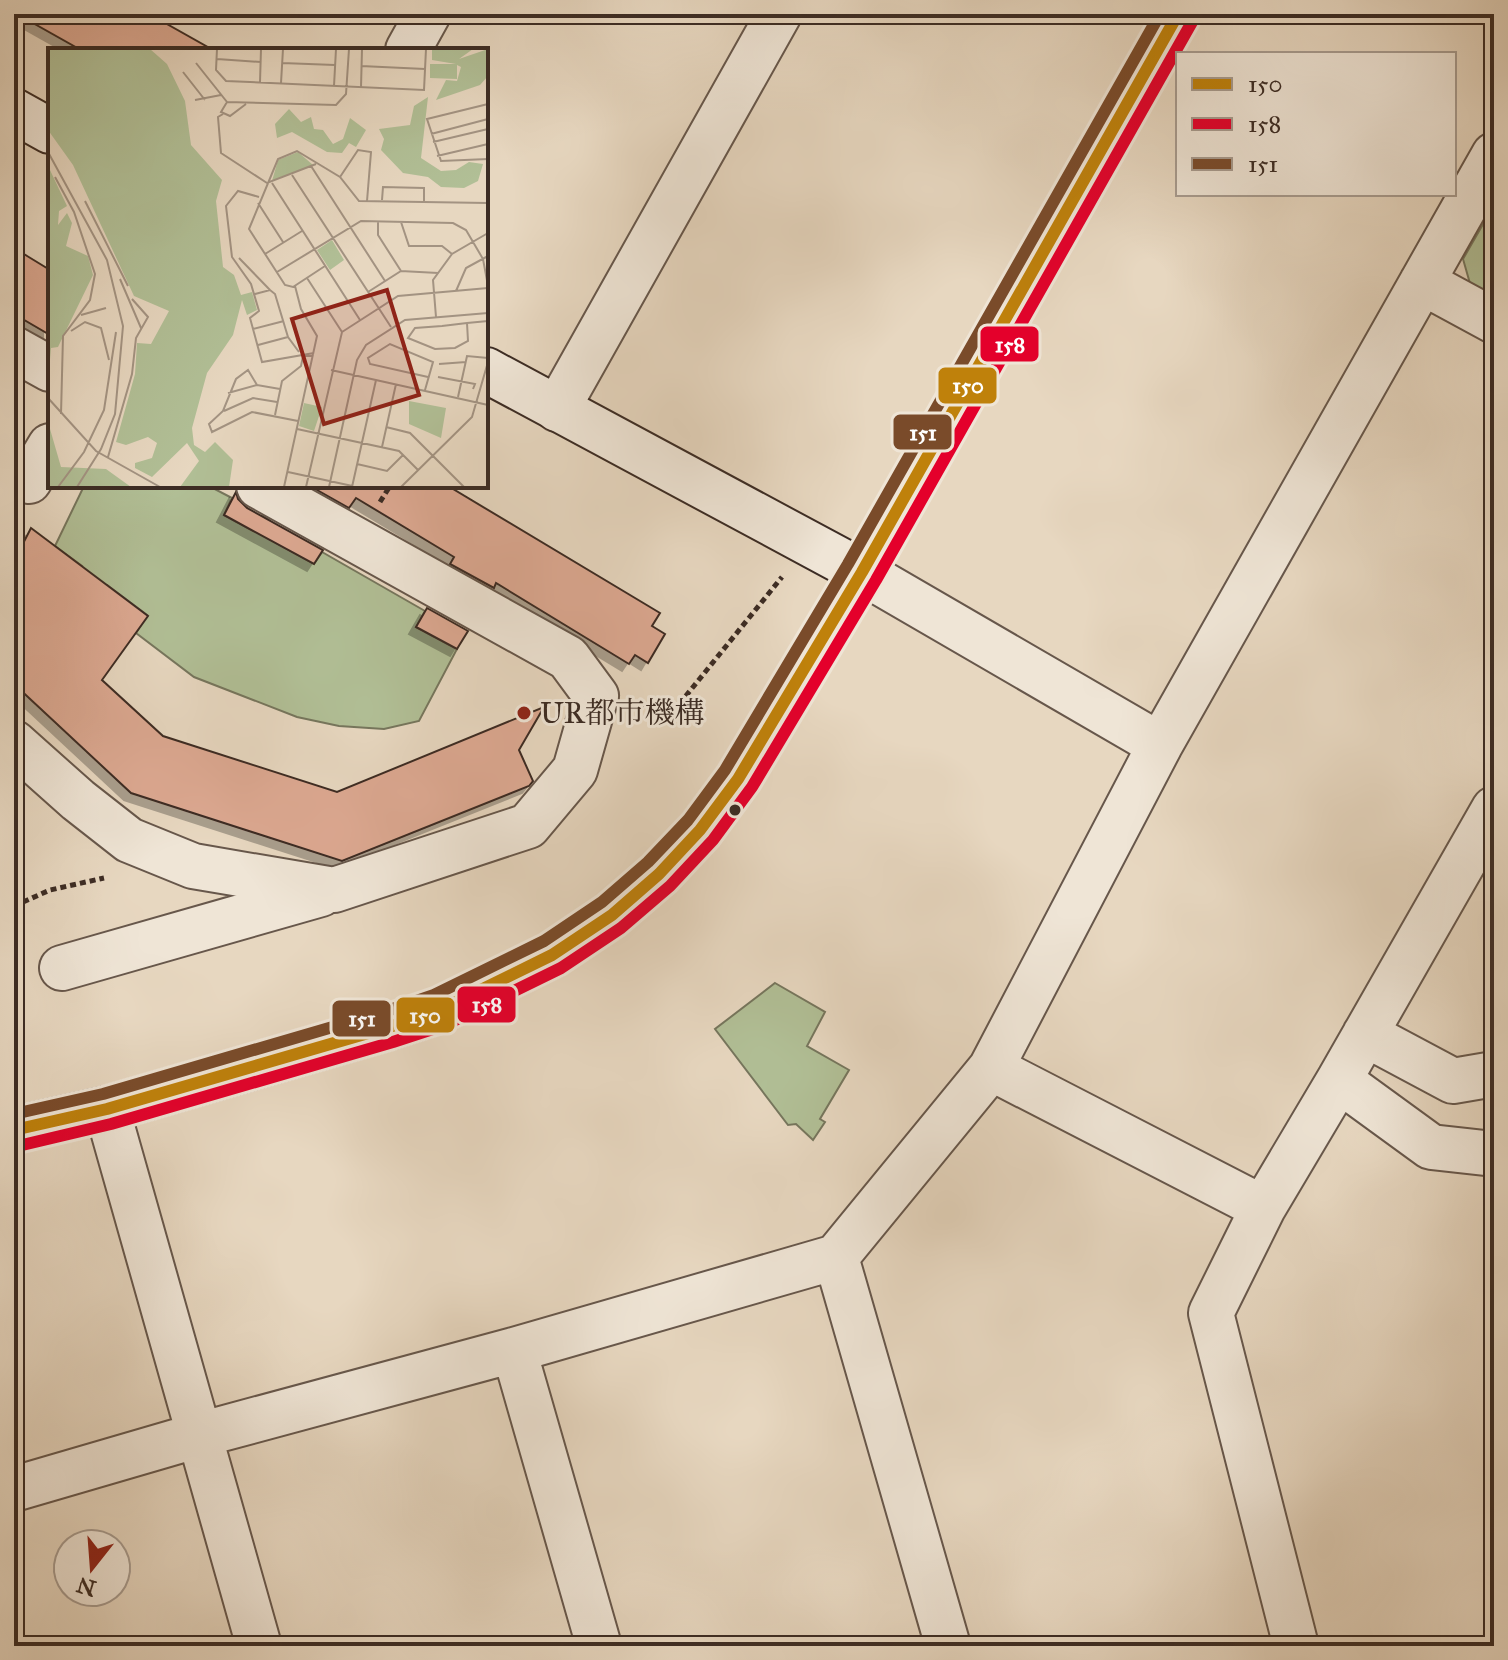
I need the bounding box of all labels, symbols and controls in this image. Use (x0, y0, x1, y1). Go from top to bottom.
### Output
inset map (48, 48, 488, 488)
legend (1176, 52, 1456, 196)
text: 150 (1248, 69, 1282, 99)
text: 158 (1248, 109, 1281, 139)
text: 151 (1248, 149, 1278, 179)
line badge: 158 (979, 325, 1040, 363)
text: 158 (995, 331, 1025, 358)
line badge: 150 (937, 366, 998, 405)
text: 150 (952, 372, 984, 399)
line badge: 151 (892, 413, 953, 451)
text: 151 (909, 419, 937, 446)
place label: UR都市機構 (540, 695, 705, 731)
marker: UR都市機構 (515, 704, 533, 722)
unlabelled marker (727, 802, 743, 818)
line badge: 158 (456, 985, 517, 1024)
text: 158 (472, 991, 502, 1018)
line badge: 150 (395, 996, 456, 1034)
line badge: 151 (331, 999, 392, 1038)
text: 150 (409, 1002, 441, 1029)
text: 151 (348, 1005, 376, 1032)
north arrow (52, 1528, 132, 1608)
text: N (73, 1571, 99, 1602)

